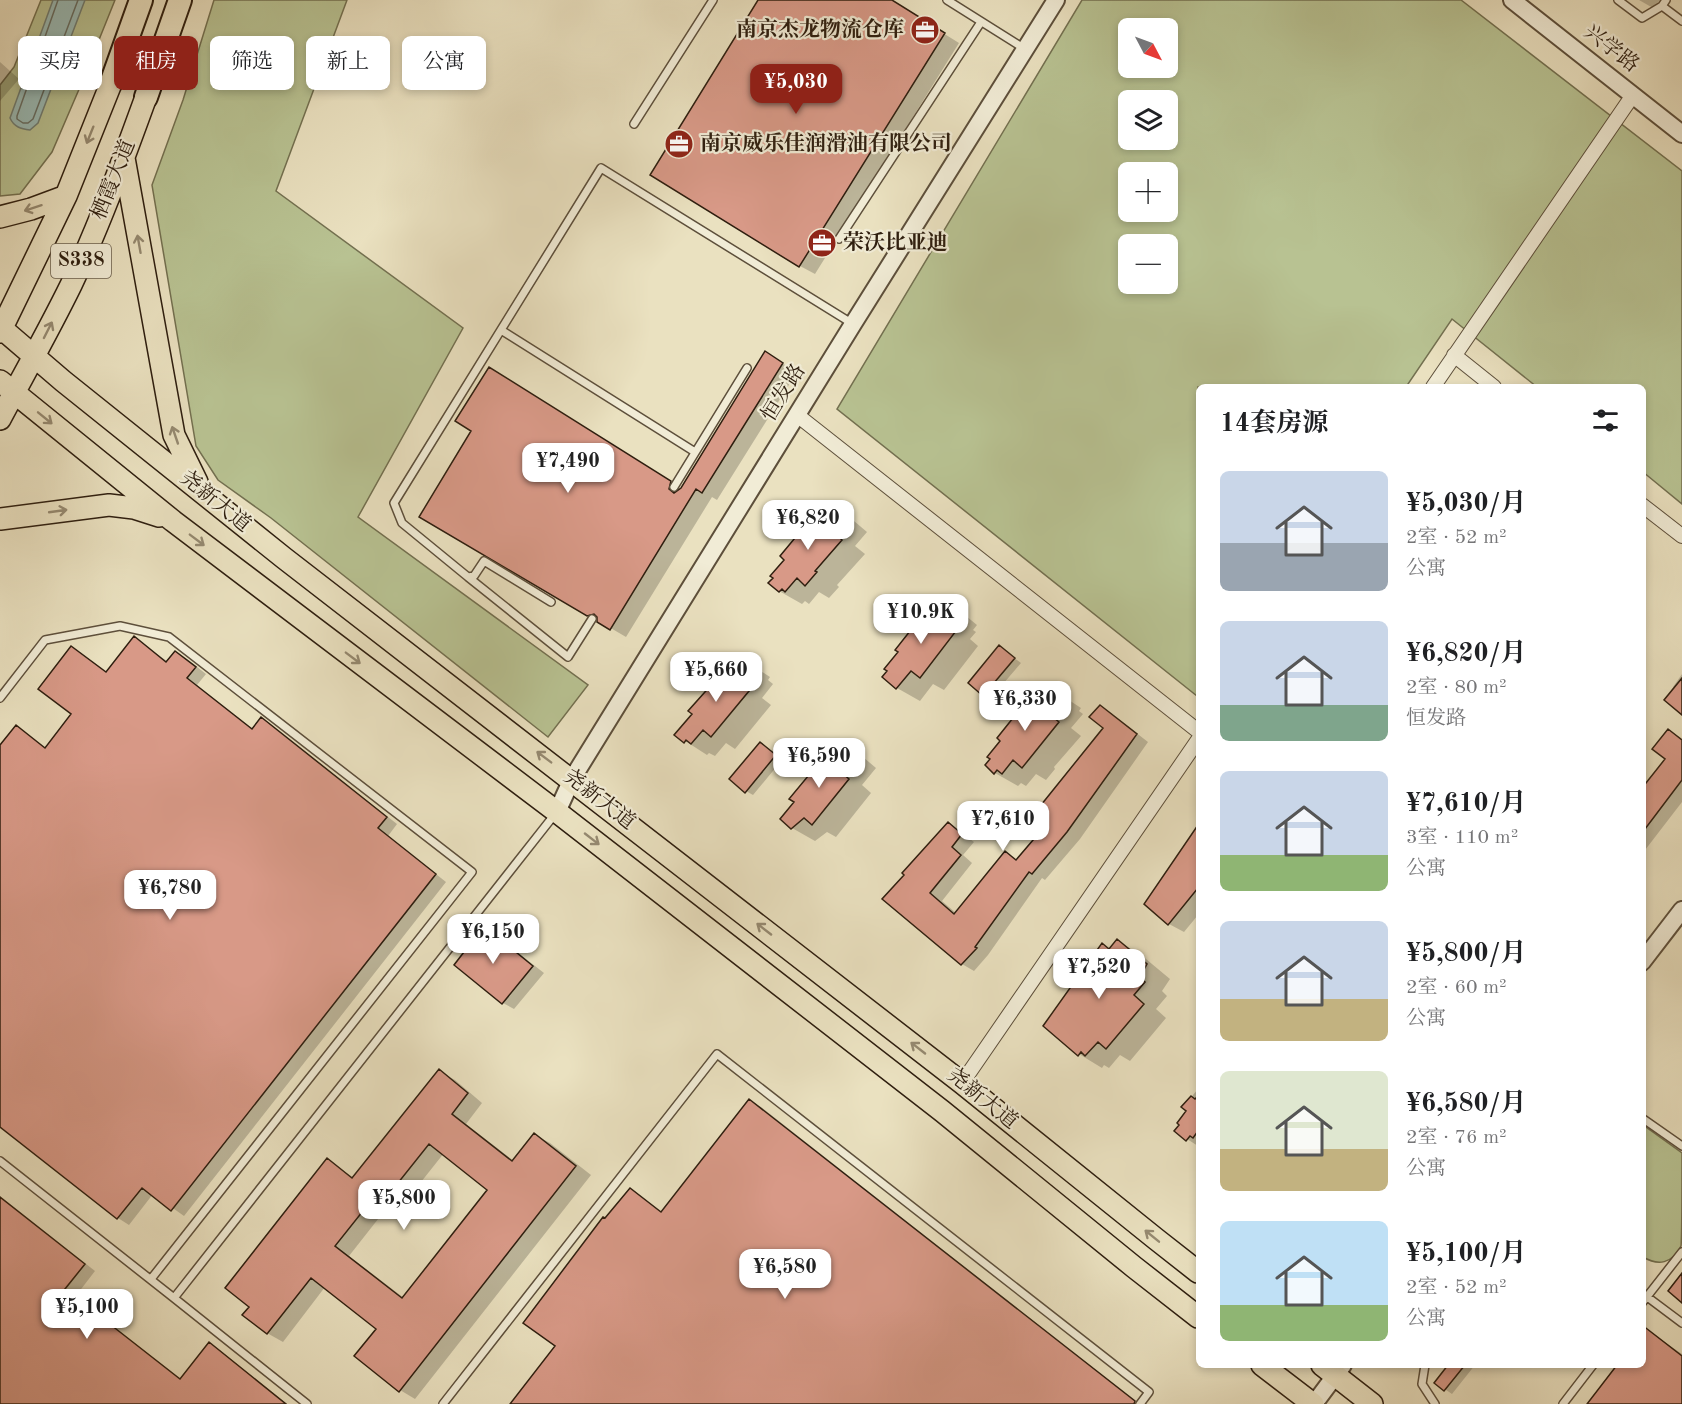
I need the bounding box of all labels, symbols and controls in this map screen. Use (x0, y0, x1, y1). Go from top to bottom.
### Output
office icon: 南京杰龙物流仓库 (909, 14, 941, 46)
place label: 南京杰龙物流仓库 (736, 17, 904, 41)
north arrow (1118, 18, 1178, 78)
map controls (1118, 18, 1178, 294)
street label: 兴学路 (1580, 20, 1644, 77)
chip: 买房 (18, 36, 102, 90)
chip: 租房 (114, 36, 198, 90)
chip: 筛选 (210, 36, 294, 90)
chip: 新上 (306, 36, 390, 90)
chip: 公寓 (402, 36, 486, 90)
pin: ¥5,030 (747, 64, 845, 115)
text: ¥5,030 (764, 73, 828, 93)
button: layers (1118, 90, 1178, 150)
one-way arrow (84, 125, 95, 144)
office icon: 南京威乐佳润滑油有限公司 (663, 128, 695, 160)
place label: 南京威乐佳润滑油有限公司 (700, 131, 952, 155)
street label: 栖霞大道 (87, 136, 139, 223)
button: + (1118, 162, 1178, 222)
one-way arrow (24, 203, 43, 214)
office icon: 荣沃比亚迪 (806, 227, 838, 259)
place label: 荣沃比亚迪 (843, 230, 948, 254)
button: − (1118, 234, 1178, 294)
one-way arrow (133, 235, 144, 254)
road number: S338 (51, 244, 111, 278)
one-way arrow (43, 322, 54, 340)
street label: 恒发路 (757, 360, 810, 425)
icon: filters (1589, 404, 1622, 437)
text: 14套房源 (1220, 411, 1328, 437)
one-way arrow (37, 412, 53, 425)
one-way arrow (169, 427, 180, 445)
pin: ¥7,490 (519, 443, 617, 494)
text: ¥7,490 (536, 452, 600, 472)
street label: 尧新大道 (176, 466, 256, 537)
text: ¥5,030/月 (1406, 491, 1526, 517)
icon: home (1268, 495, 1340, 567)
pin: ¥6,820 (759, 500, 857, 551)
one-way arrow (48, 506, 67, 517)
text: ¥6,820 (776, 509, 840, 529)
text: 2室 · 52 m² (1406, 528, 1507, 548)
one-way arrow (189, 533, 205, 546)
text: 公寓 (1406, 559, 1446, 579)
pin: ¥10.9K (872, 594, 970, 645)
text: ¥10.9K (887, 603, 955, 623)
text: ¥6,820/月 (1406, 641, 1526, 667)
icon: home (1268, 645, 1340, 717)
one-way arrow (344, 651, 360, 664)
pin: ¥5,660 (667, 652, 765, 703)
text: ¥5,660 (684, 661, 748, 681)
text: 2室 · 80 m² (1406, 678, 1507, 698)
pin: ¥6,330 (976, 681, 1074, 732)
text: ¥6,330 (993, 690, 1057, 710)
text: 恒发路 (1406, 709, 1466, 729)
pin: ¥6,590 (770, 738, 868, 789)
text: ¥6,590 (787, 747, 851, 767)
one-way arrow (536, 751, 552, 764)
street label: 尧新大道 (559, 764, 640, 834)
text: ¥7,610/月 (1406, 791, 1526, 817)
icon: home (1268, 795, 1340, 867)
pin: ¥7,610 (954, 801, 1052, 852)
text: ¥7,610 (971, 810, 1035, 830)
text: 3室 · 110 m² (1406, 828, 1518, 848)
one-way arrow (583, 833, 599, 846)
text: 公寓 (1406, 859, 1446, 879)
pin: ¥6,780 (121, 870, 219, 921)
text: ¥6,780 (138, 879, 202, 899)
pin: ¥6,150 (444, 914, 542, 965)
one-way arrow (757, 922, 773, 935)
text: ¥6,150 (461, 923, 525, 943)
text: ¥5,800/月 (1406, 941, 1526, 967)
icon: home (1268, 945, 1340, 1017)
pin: ¥7,520 (1050, 949, 1148, 1000)
text: ¥7,520 (1067, 958, 1131, 978)
text: 2室 · 60 m² (1406, 978, 1507, 998)
text: 公寓 (1406, 1009, 1446, 1029)
one-way arrow (911, 1042, 927, 1055)
street label: 尧新大道 (943, 1063, 1023, 1134)
text: ¥6,580/月 (1406, 1091, 1526, 1117)
icon: home (1268, 1095, 1340, 1167)
text: 2室 · 76 m² (1406, 1128, 1507, 1148)
text: 公寓 (1406, 1159, 1446, 1179)
pin: ¥5,800 (355, 1180, 453, 1231)
text: ¥5,800 (372, 1189, 436, 1209)
one-way arrow (1144, 1230, 1160, 1243)
text: ¥5,100/月 (1406, 1241, 1526, 1267)
icon: home (1268, 1245, 1340, 1317)
pin: ¥6,580 (736, 1249, 834, 1300)
text: ¥6,580 (753, 1258, 817, 1278)
text: 2室 · 52 m² (1406, 1278, 1507, 1298)
pin: ¥5,100 (38, 1289, 136, 1340)
text: ¥5,100 (55, 1298, 119, 1318)
text: 公寓 (1406, 1309, 1446, 1329)

